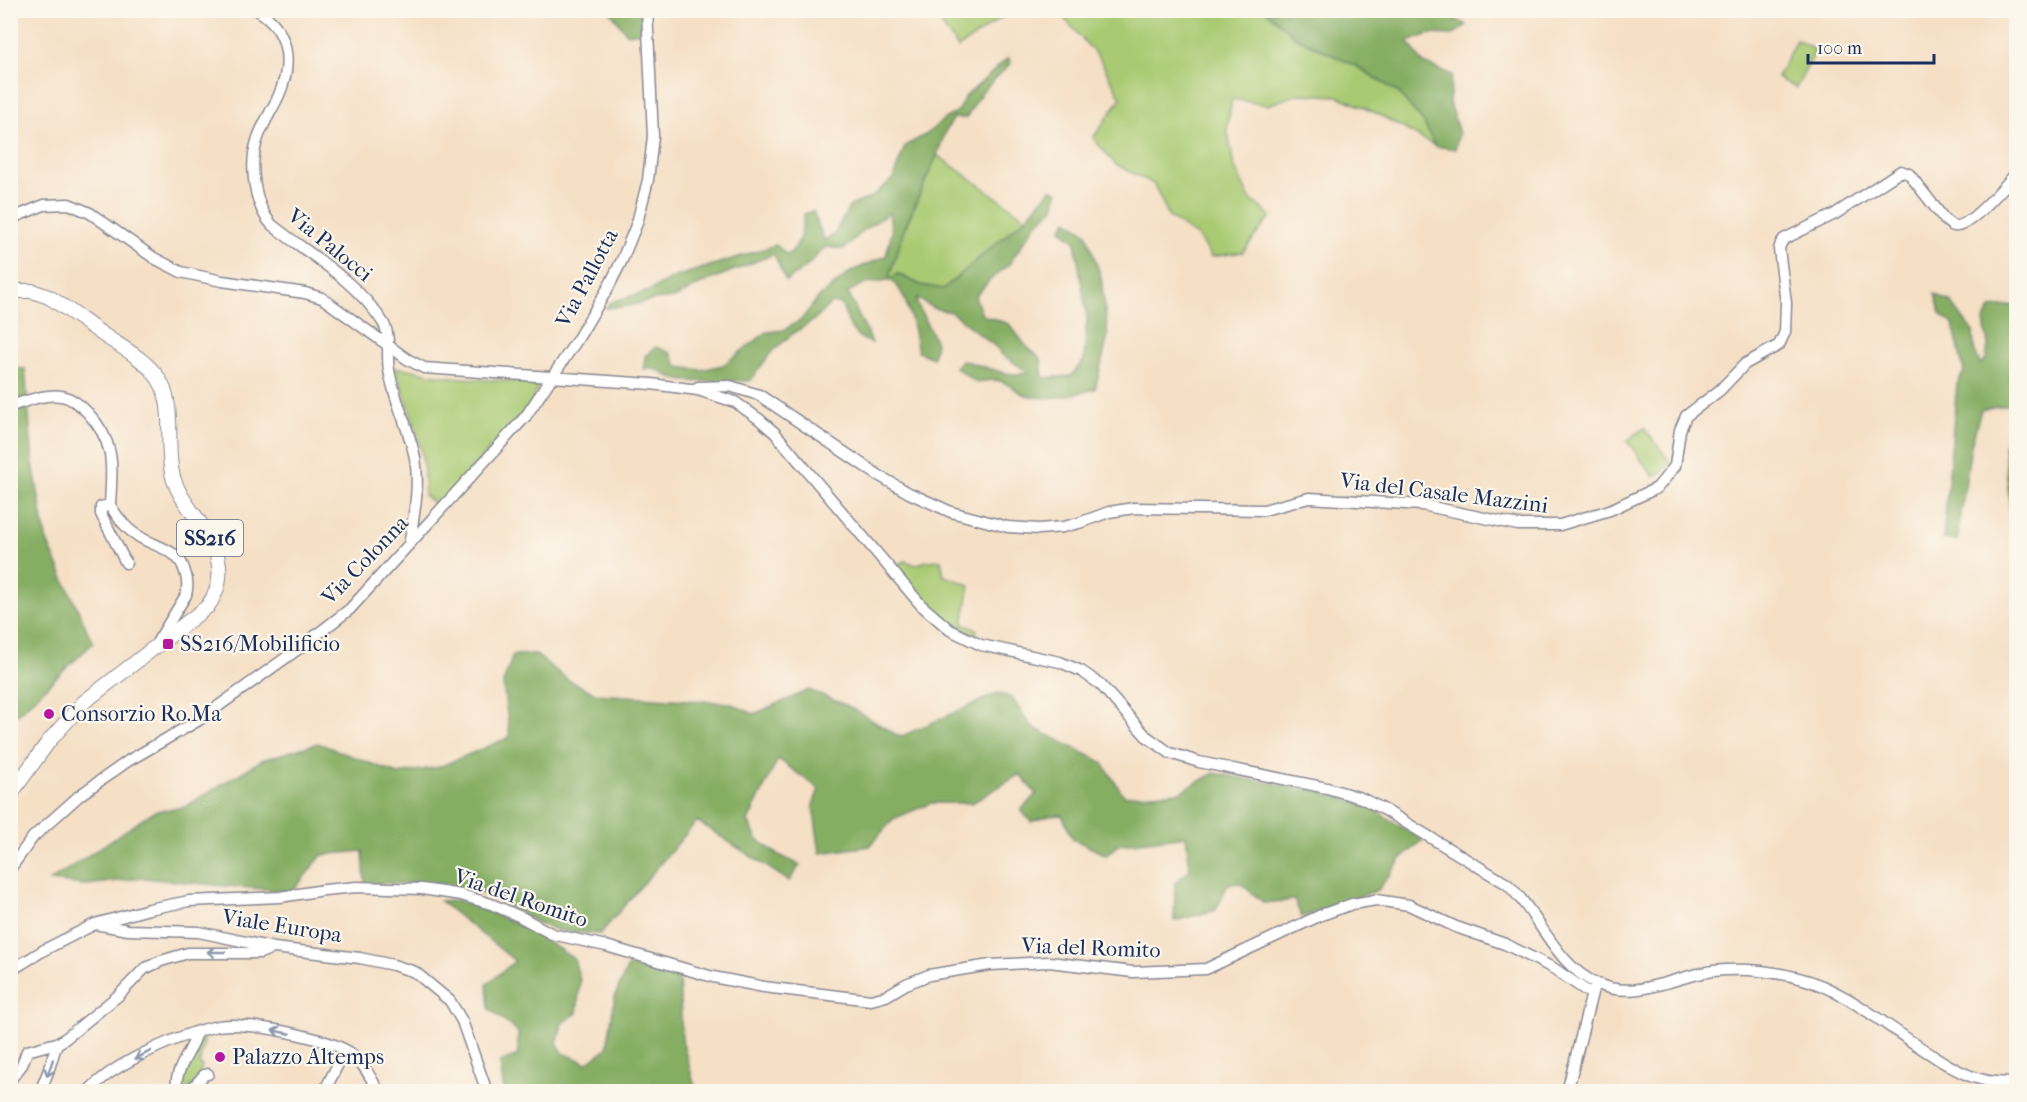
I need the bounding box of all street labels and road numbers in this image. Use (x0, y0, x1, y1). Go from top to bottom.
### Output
street label: Via Palocci (281, 202, 378, 287)
street label: Via Pallotta (550, 224, 624, 333)
street label: Via del Casale Mazzini (1337, 467, 1550, 519)
street label: Via Colonna (315, 509, 415, 611)
road number: SS216 (177, 520, 243, 556)
street label: Via del Romito (450, 863, 591, 933)
street label: Viale Europa (219, 904, 345, 948)
street label: Via del Romito (1020, 933, 1161, 963)

